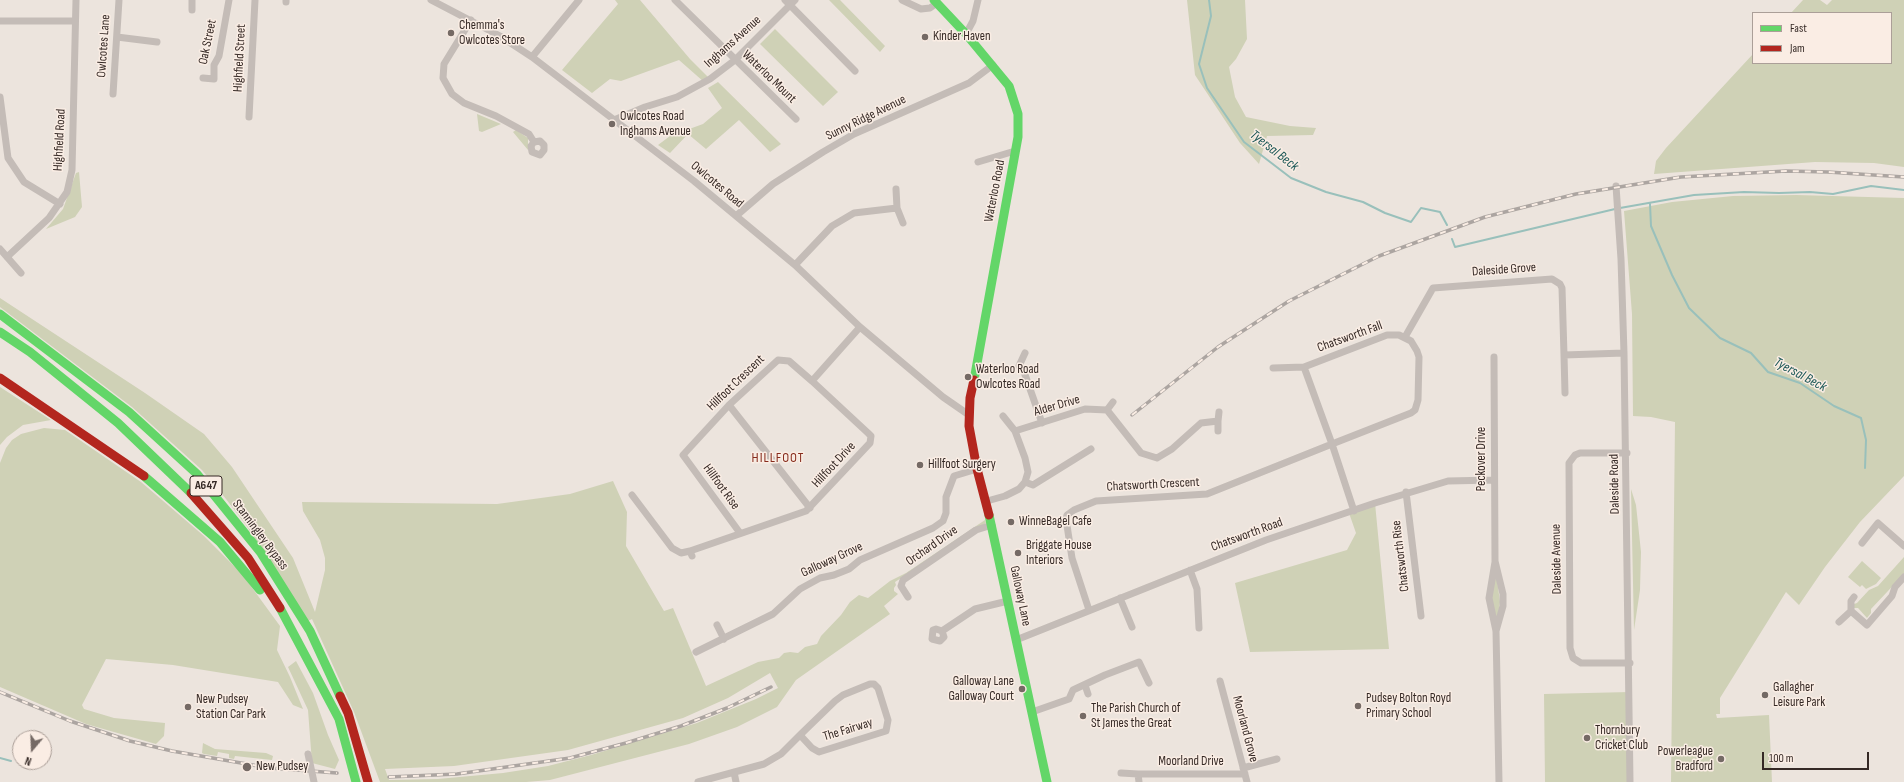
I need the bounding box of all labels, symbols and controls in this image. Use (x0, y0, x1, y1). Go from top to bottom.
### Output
legend (1752, 12, 1892, 64)
street label: Inghams Avenue (701, 13, 765, 71)
street label: Owlcotes Lane (94, 14, 114, 78)
street label: Oak Street (196, 18, 220, 66)
place label: Chemma's Owlcotes Store (459, 18, 525, 49)
text: Fast (1790, 21, 1807, 36)
street label: Highfield Street (230, 24, 250, 92)
marker: Chemma's Owlcotes Store (446, 28, 456, 38)
place label: Kinder Haven (933, 29, 991, 45)
marker: Kinder Haven (920, 32, 930, 42)
text: Jam (1790, 41, 1805, 56)
street label: Waterloo Mount (739, 47, 799, 107)
street label: Sunny Ridge Avenue (823, 92, 909, 144)
street label: Highfield Road (51, 109, 69, 171)
place label: Owlcotes Road Inghams Avenue (620, 109, 691, 140)
marker: Owlcotes Road Inghams Avenue (607, 119, 617, 129)
water label: Tyersal Beck (1246, 127, 1302, 175)
street label: Owlcotes Road (687, 158, 747, 212)
street label: Waterloo Road (981, 159, 1009, 223)
street label: Daleside Grove (1471, 260, 1537, 280)
street label: Chatsworth Fall (1315, 318, 1385, 356)
street label: Hillfoot Crescent (704, 352, 768, 414)
water label: Tyersal Beck (1771, 354, 1829, 396)
place label: Waterloo Road Owlcotes Road (976, 362, 1040, 393)
marker: Waterloo Road Owlcotes Road (963, 372, 973, 382)
street label: Alder Drive (1032, 392, 1082, 420)
street label: Peckover Drive (1474, 427, 1490, 491)
street label: Hillfoot Drive (809, 439, 859, 491)
district label: HILLFOOT (752, 450, 804, 466)
street label: Daleside Road (1607, 454, 1623, 514)
place label: Hillfoot Surgery (928, 457, 996, 473)
marker: Hillfoot Surgery (915, 460, 925, 470)
street label: Hillfoot Rise (699, 461, 743, 513)
street label: Chatsworth Crescent (1106, 475, 1200, 495)
road number: A647 (190, 476, 222, 496)
street label: Stanningley Bypass (229, 497, 291, 573)
place label: WinneBagel Cafe (1019, 514, 1092, 530)
street label: Chatsworth Road (1209, 515, 1285, 555)
marker: WinneBagel Cafe (1006, 517, 1016, 527)
street label: Chatsworth Rise (1389, 519, 1413, 593)
street label: Orchard Drive (903, 523, 961, 569)
street label: Daleside Avenue (1549, 524, 1565, 594)
place label: Briggate House Interiors (1026, 538, 1092, 569)
street label: Galloway Grove (799, 539, 865, 581)
marker: Briggate House Interiors (1013, 548, 1023, 558)
street label: Galloway Lane (1006, 564, 1034, 628)
place label: Galloway Lane Galloway Court (948, 674, 1014, 705)
place label: Gallagher Leisure Park (1773, 680, 1825, 711)
marker: Galloway Lane Galloway Court (1017, 684, 1027, 694)
marker: Gallagher Leisure Park (1760, 690, 1770, 700)
place label: Pudsey Bolton Royd Primary School (1366, 691, 1451, 722)
place label: New Pudsey Station Car Park (196, 692, 266, 723)
street label: Moorland Grove (1229, 694, 1261, 764)
place label: The Parish Church of St James the Great (1091, 701, 1181, 732)
marker: Pudsey Bolton Royd Primary School (1353, 701, 1363, 711)
marker: New Pudsey Station Car Park (183, 702, 193, 712)
marker: The Parish Church of St James the Great (1078, 711, 1088, 721)
street label: The Fairway (821, 715, 875, 745)
place label: Thornbury Cricket Club (1595, 723, 1648, 754)
north arrow (12, 730, 52, 770)
marker: Thornbury Cricket Club (1582, 733, 1592, 743)
place label: Powerleague Bradford (1657, 744, 1713, 775)
scale bar (1764, 744, 1871, 770)
text: 100 m (1769, 751, 1794, 766)
text: N (23, 754, 33, 768)
street label: Moorland Drive (1158, 754, 1224, 770)
marker: Powerleague Bradford (1716, 754, 1726, 764)
place label: New Pudsey (256, 759, 308, 775)
marker: New Pudsey (241, 761, 253, 773)

